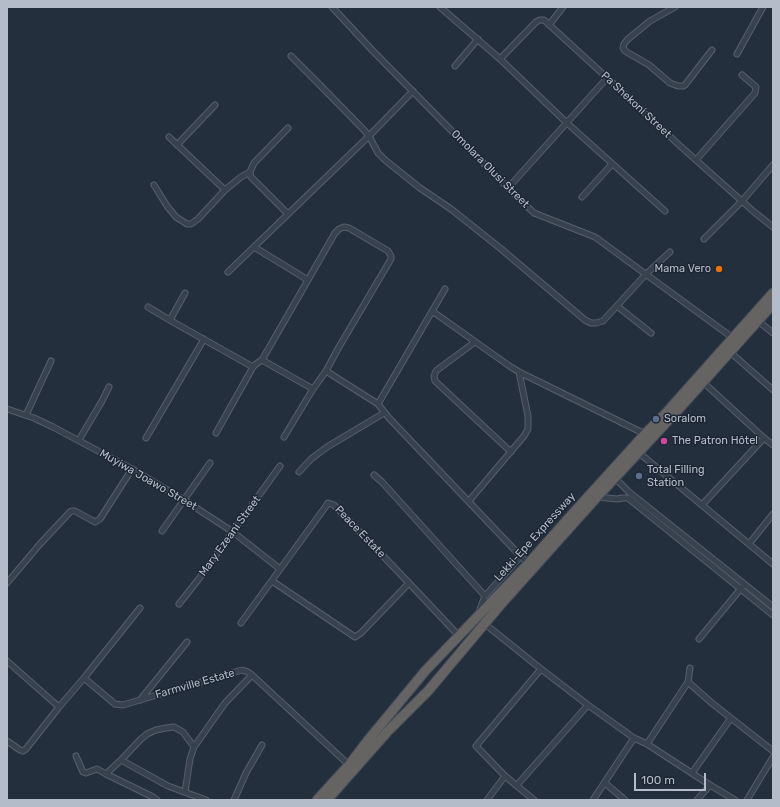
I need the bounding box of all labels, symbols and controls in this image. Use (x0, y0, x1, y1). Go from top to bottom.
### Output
street label: Pa Shekoni Street (598, 69, 674, 141)
street label: Omolara Olusi Street (448, 127, 532, 211)
place label: Mama Vero (654, 262, 711, 276)
marker: Mama Vero (714, 264, 724, 274)
place label: Soralom (664, 412, 706, 426)
marker: Soralom (651, 414, 661, 424)
place label: The Patron Hôtel (672, 434, 758, 448)
marker: The Patron Hôtel (659, 436, 669, 446)
street label: Muyiwa Joawo Street (97, 447, 199, 513)
place label: Total Filling Station (647, 463, 705, 489)
marker: Total Filling Station (634, 471, 644, 481)
street label: Lekki-Epe Expressway (492, 490, 578, 584)
street label: Mary Ezeani Street (196, 493, 264, 579)
street label: Peace Estate (332, 503, 388, 561)
street label: Farmville Estate (154, 666, 236, 702)
scale bar (636, 765, 708, 791)
text: 100 m (641, 773, 675, 787)

